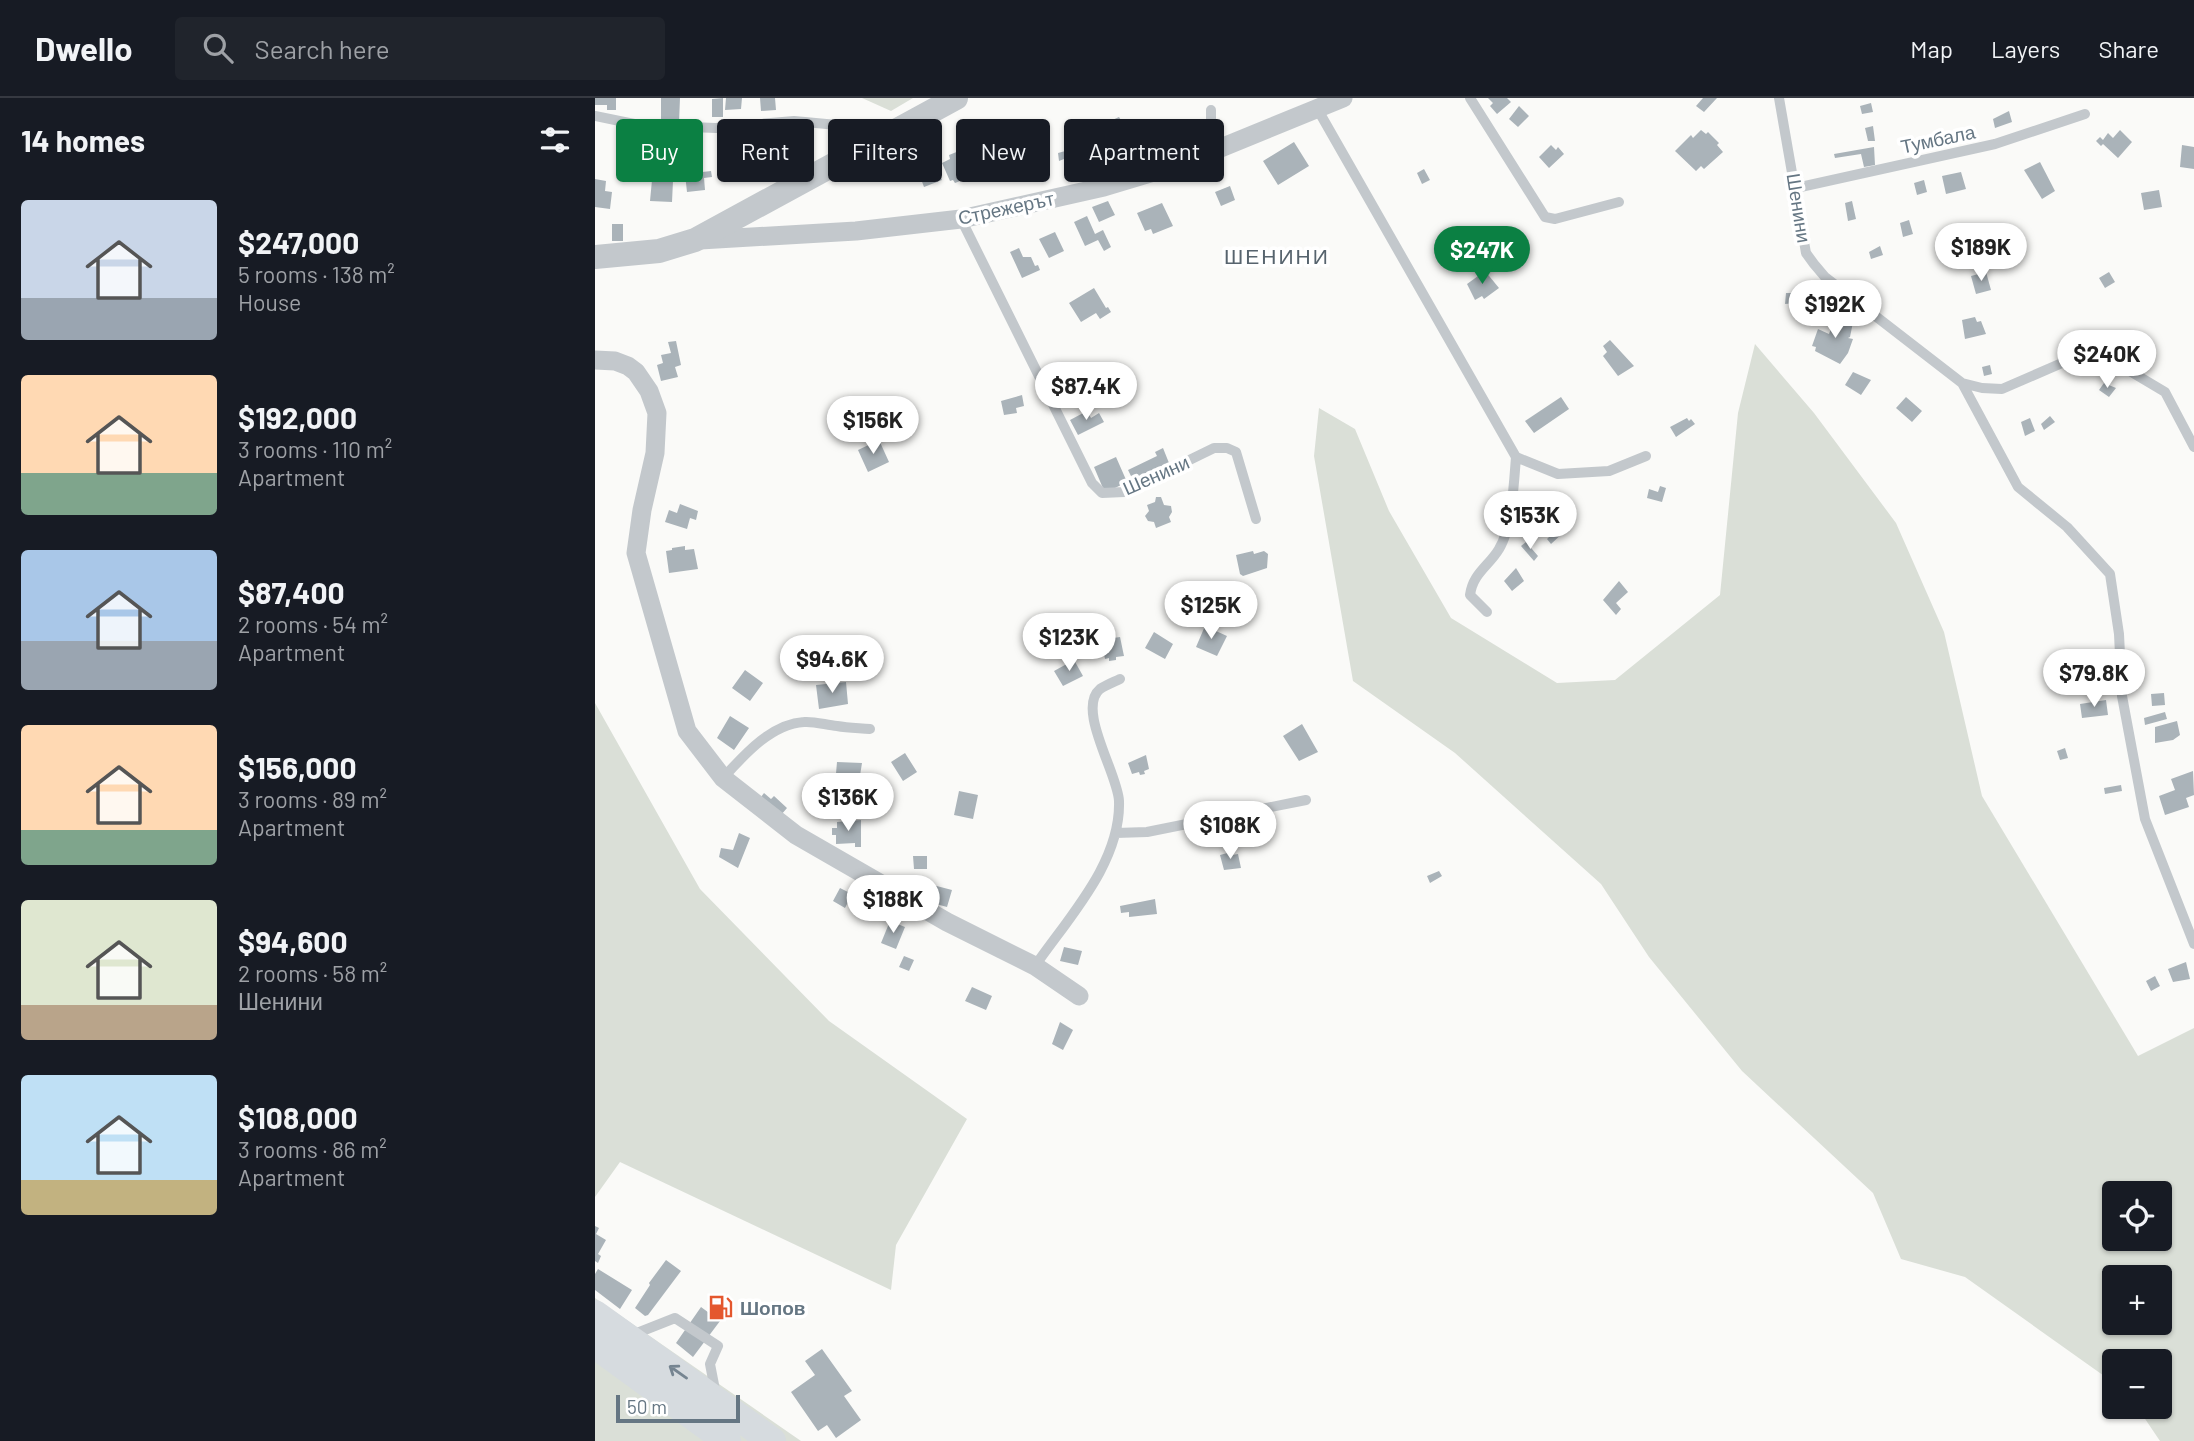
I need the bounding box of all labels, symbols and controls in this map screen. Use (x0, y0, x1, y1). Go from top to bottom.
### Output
search box (175, 17, 665, 80)
text: Dwello (35, 28, 133, 68)
icon: search (199, 29, 237, 67)
text: Search here (255, 33, 390, 64)
text: Map (1910, 34, 1953, 63)
text: Layers (1991, 34, 2060, 63)
text: Share (2098, 34, 2159, 63)
chip: Buy (616, 119, 703, 182)
chip: Rent (717, 119, 814, 182)
chip: Filters (828, 119, 942, 182)
chip: New (956, 119, 1050, 182)
chip: Apartment (1064, 119, 1224, 182)
street label: Тумбала (1899, 119, 1978, 158)
icon: filters (536, 121, 574, 159)
text: 14 homes (21, 122, 145, 158)
street label: Шенини (1783, 171, 1816, 244)
street label: Стрежерът (956, 186, 1056, 229)
pin: $189K (1932, 223, 2030, 283)
text: $247,000 (238, 224, 359, 260)
pin: $247K (1433, 226, 1531, 286)
icon: home (77, 228, 161, 312)
text: $189K (1951, 232, 2011, 260)
text: $247K (1450, 235, 1514, 263)
district label: ШЕНИНИ (1224, 243, 1330, 268)
text: 5 rooms · 138 m² (238, 260, 395, 288)
pin: $192K (1786, 280, 1884, 340)
text: House (238, 288, 301, 316)
text: $192K (1805, 289, 1865, 317)
pin: $240K (2058, 330, 2156, 390)
text: $240K (2073, 339, 2141, 367)
pin: $87.4K (1029, 362, 1143, 422)
text: $87.4K (1051, 371, 1121, 399)
pin: $156K (824, 396, 922, 456)
text: $192,000 (238, 399, 357, 435)
icon: home (77, 403, 161, 487)
text: $156K (843, 405, 903, 433)
text: 3 rooms · 110 m² (238, 435, 392, 463)
street label: Шенини (1119, 450, 1193, 499)
text: Apartment (238, 463, 345, 491)
pin: $153K (1481, 491, 1579, 551)
text: $153K (1500, 500, 1560, 528)
text: $87,400 (238, 574, 345, 610)
icon: home (77, 578, 161, 662)
pin: $125K (1162, 582, 1260, 641)
text: $125K (1181, 590, 1241, 618)
text: 2 rooms · 54 m² (238, 610, 388, 638)
pin: $123K (1020, 614, 1118, 673)
text: $123K (1039, 622, 1099, 650)
pin: $94.6K (775, 636, 889, 695)
text: Apartment (238, 638, 345, 666)
text: $94.6K (796, 644, 868, 672)
pin: $79.8K (2037, 650, 2151, 709)
text: $79.8K (2059, 658, 2129, 686)
text: $156,000 (238, 749, 357, 785)
icon: home (77, 753, 161, 837)
pin: $136K (799, 774, 897, 833)
text: $136K (818, 782, 878, 810)
text: 3 rooms · 89 m² (238, 785, 387, 813)
pin: $108K (1181, 802, 1279, 861)
text: $108K (1199, 810, 1261, 838)
text: Apartment (238, 813, 345, 841)
pin: $188K (844, 876, 942, 935)
text: $188K (863, 884, 923, 912)
text: $94,600 (238, 923, 348, 959)
icon: home (77, 928, 161, 1012)
text: 2 rooms · 58 m² (238, 959, 387, 987)
text: Шенини (238, 987, 323, 1015)
text: $108,000 (238, 1099, 358, 1135)
icon: home (77, 1103, 161, 1187)
text: 3 rooms · 86 m² (238, 1135, 387, 1163)
text: Apartment (238, 1163, 345, 1191)
map controls (2102, 1181, 2172, 1419)
button: locate (2102, 1181, 2172, 1251)
button: + (2102, 1265, 2172, 1335)
fuel station icon: Шопов (706, 1294, 734, 1322)
place label: Шопов (740, 1296, 805, 1319)
button: − (2102, 1349, 2172, 1419)
one-way arrow (669, 1365, 688, 1379)
scale bar (616, 1392, 740, 1424)
text: 50 m (627, 1395, 667, 1418)

